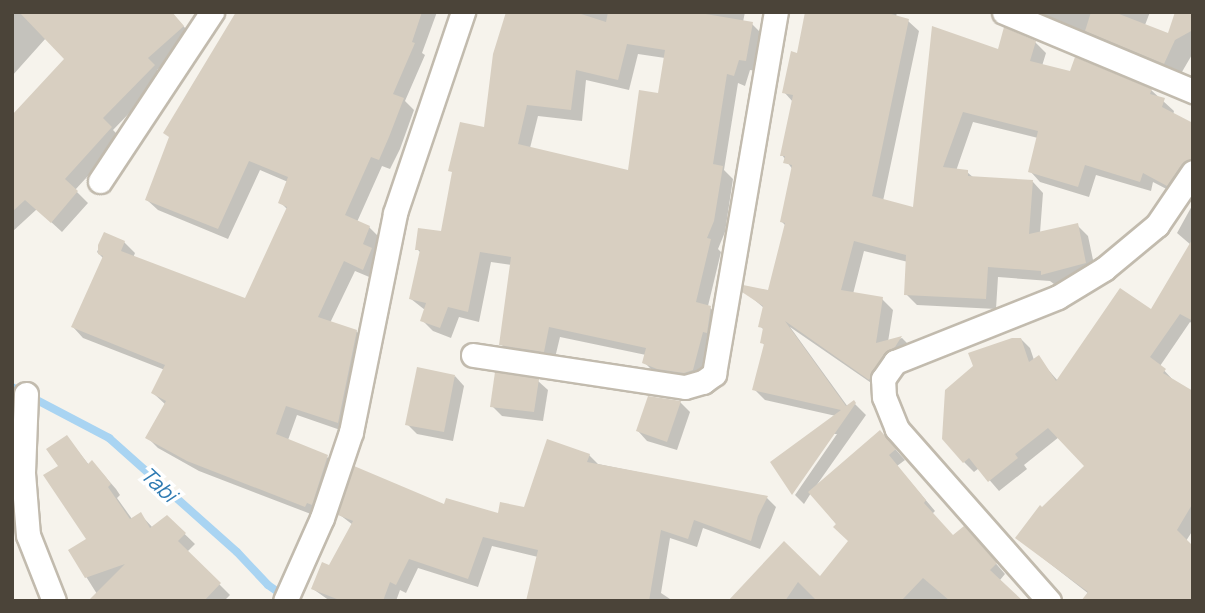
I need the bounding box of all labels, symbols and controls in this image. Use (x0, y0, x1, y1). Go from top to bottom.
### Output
water label: Tabi (136, 461, 182, 507)

